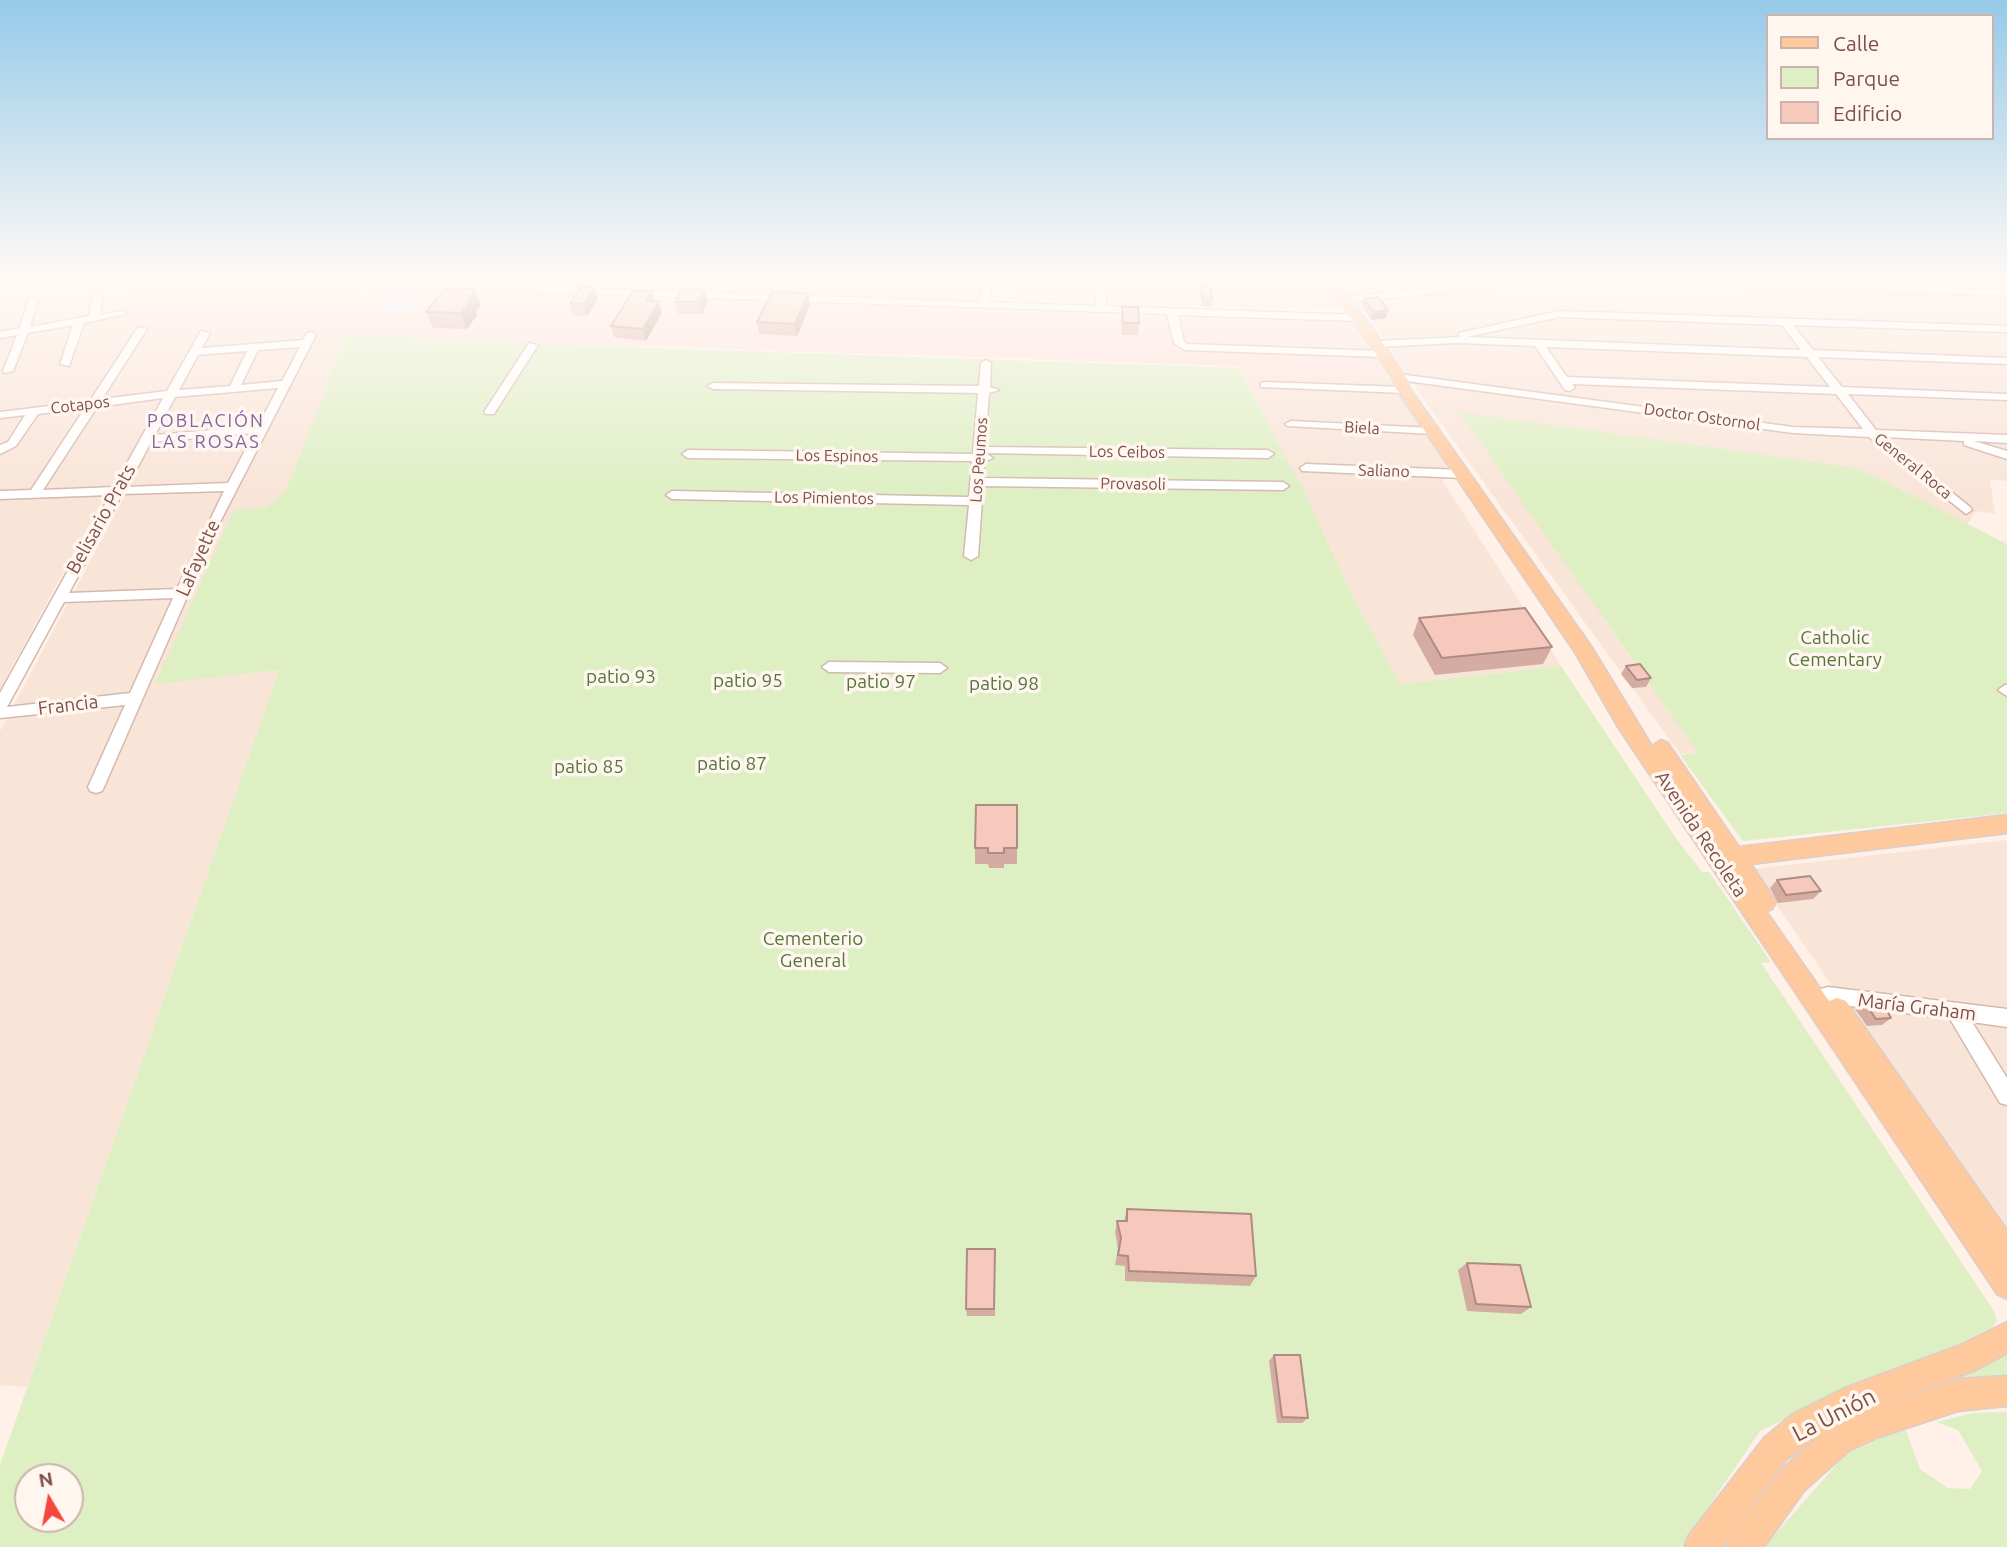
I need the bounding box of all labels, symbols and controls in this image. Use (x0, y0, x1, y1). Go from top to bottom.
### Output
legend (1766, 14, 1993, 140)
text: Calle (1833, 31, 1879, 55)
text: Parque (1833, 66, 1900, 90)
text: Edificio (1833, 101, 1902, 125)
street label: Cotapos (49, 392, 111, 418)
street label: Doctor Ostornol (1643, 399, 1761, 435)
district label: POBLACIÓN LAS ROSAS (148, 410, 264, 452)
street label: Los Peumos (966, 417, 992, 503)
street label: Biela (1344, 417, 1380, 439)
street label: General Roca (1870, 429, 1956, 503)
street label: Los Ceibos (1089, 442, 1165, 462)
street label: Los Espinos (795, 446, 879, 466)
street label: Belisario Prats (62, 460, 140, 578)
street label: Saliano (1358, 461, 1410, 481)
street label: Provasoli (1100, 474, 1166, 494)
street label: Los Pimientos (774, 488, 874, 508)
street label: Lafayette (171, 516, 225, 600)
park label: Catholic Cementary (1788, 627, 1882, 671)
park label: patio 93 (586, 666, 656, 688)
park label: patio 95 (713, 670, 783, 692)
park label: patio 97 (846, 671, 916, 693)
park label: patio 98 (969, 673, 1039, 695)
street label: Francia (36, 690, 100, 720)
park label: patio 87 (697, 753, 767, 775)
park label: patio 85 (554, 756, 624, 778)
street label: Avenida Recoleta (1650, 767, 1752, 901)
park label: Cementerio General (763, 928, 863, 972)
street label: María Graham (1857, 988, 1977, 1026)
street label: La Unión (1788, 1382, 1880, 1448)
north arrow (14, 1463, 84, 1533)
text: N (37, 1467, 55, 1491)

